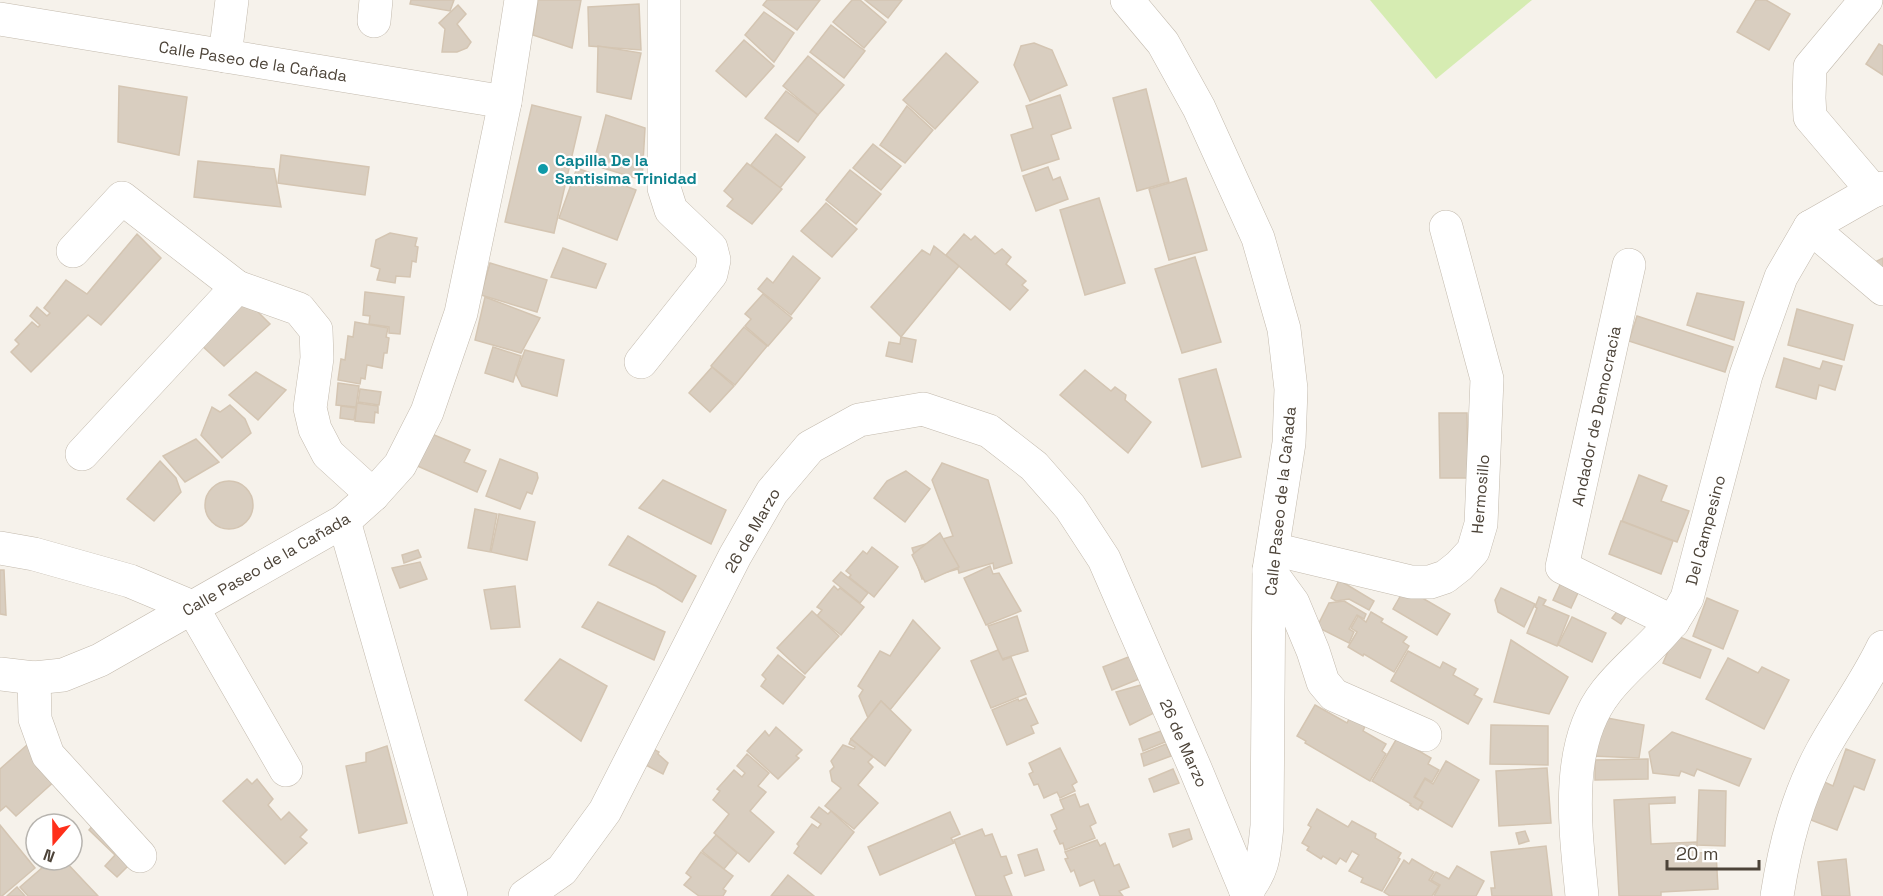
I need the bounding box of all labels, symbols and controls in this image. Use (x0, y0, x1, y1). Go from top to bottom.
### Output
street label: Calle Paseo de la Cañada (157, 36, 349, 87)
place label: Capilla De la Santisima Trinidad (555, 150, 697, 189)
marker: Capilla De la Santisima Trinidad (536, 162, 550, 176)
street label: Andador de Democracia (1567, 324, 1626, 508)
street label: Calle Paseo de la Cañada (1260, 405, 1301, 597)
street label: Hermosillo (1467, 453, 1494, 535)
street label: Del Campesino (1681, 473, 1730, 588)
street label: 26 de Marzo (720, 484, 785, 576)
street label: Calle Paseo de la Cañada (179, 508, 354, 621)
street label: 26 de Marzo (1155, 696, 1212, 791)
north arrow (24, 812, 84, 872)
scale bar (1667, 833, 1758, 871)
text: 20 m (1676, 842, 1719, 865)
text: N (40, 844, 58, 867)

